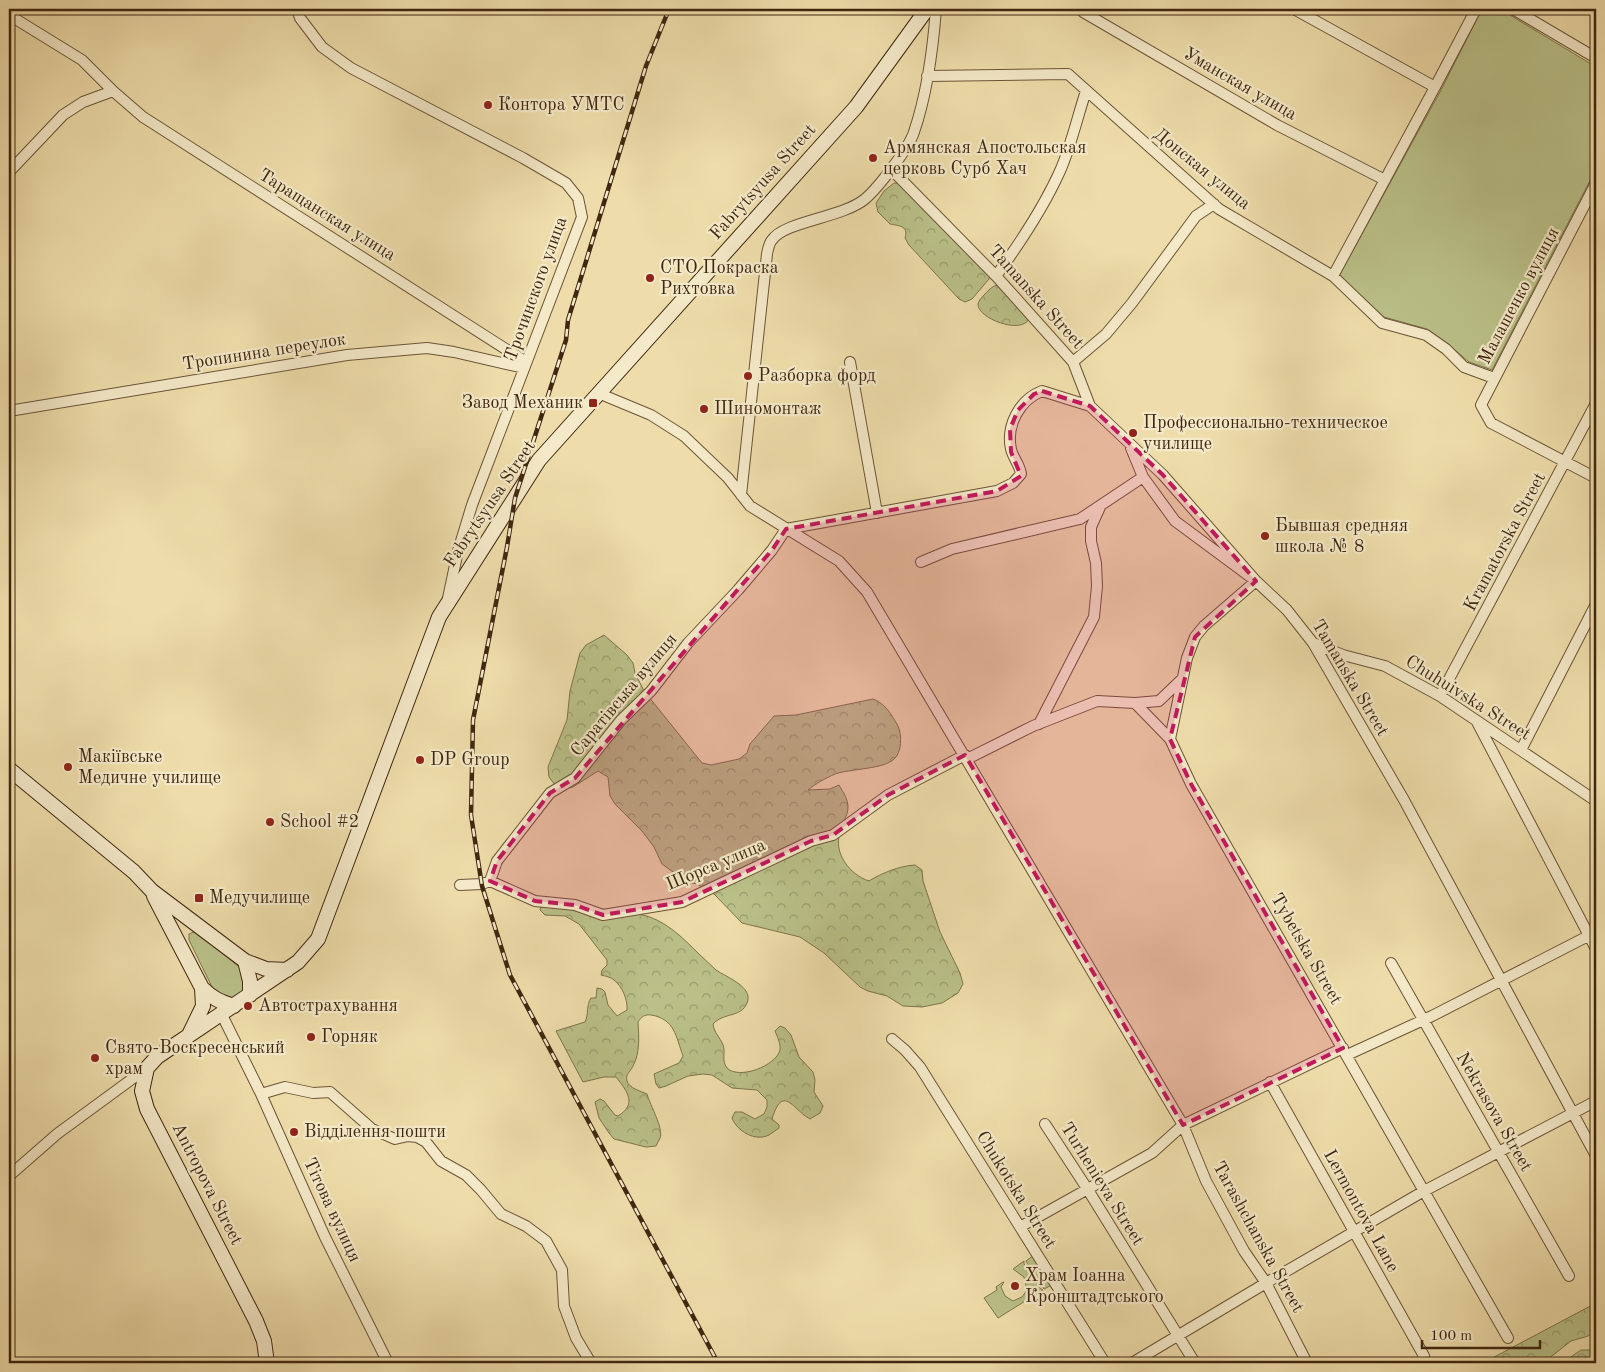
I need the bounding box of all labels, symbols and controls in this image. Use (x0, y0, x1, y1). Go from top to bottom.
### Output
street label: Уманская улица (1180, 44, 1300, 124)
place label: Контора УМТС (498, 96, 624, 114)
marker: Контора УМТС (482, 99, 494, 111)
street label: Fabrytsyusa Street (707, 121, 819, 243)
street label: Донская улица (1150, 125, 1254, 213)
place label: Армянская Апостольская церковь Сурб Хач (883, 139, 1086, 178)
marker: Армянская Апостольская церковь Сурб Хач (867, 152, 879, 164)
street label: Таращанская улица (255, 166, 399, 264)
street label: Трочинского улица (501, 214, 571, 364)
street label: Малашенко вулиця (1475, 225, 1563, 367)
street label: Tamanska Street (985, 242, 1087, 352)
place label: СТО Покраска Рихтовка (660, 259, 779, 298)
marker: СТО Покраска Рихтовка (644, 272, 656, 284)
street label: Тропинина переулок (181, 330, 347, 374)
place label: Разборка форд (758, 367, 876, 386)
marker: Разборка форд (742, 370, 754, 382)
place label: Завод Механик (462, 394, 583, 412)
marker: Завод Механик (587, 397, 599, 409)
place label: Шиномонтаж (714, 400, 822, 418)
marker: Шиномонтаж (698, 403, 710, 415)
place label: Профессионально-техническое училище (1143, 414, 1388, 453)
marker: Профессионально-техническое училище (1127, 427, 1139, 439)
street label: Fabrytsyusa Street (441, 437, 539, 571)
street label: Kramatorska Street (1461, 470, 1549, 614)
place label: Бывшая средняя школа № 8 (1275, 517, 1408, 556)
marker: Бывшая средняя школа № 8 (1259, 530, 1271, 542)
street label: Tamanska Street (1308, 617, 1392, 739)
street label: Саратівська вулиця (567, 630, 681, 760)
street label: Chuhuivska Street (1402, 652, 1534, 744)
place label: Макіївське Медичне училище (78, 748, 221, 787)
place label: DP Group (430, 751, 510, 769)
marker: DP Group (414, 754, 426, 766)
marker: Макіївське Медичне училище (62, 761, 74, 773)
place label: School #2 (280, 813, 359, 831)
marker: School #2 (264, 816, 276, 828)
street label: Щорса улица (664, 836, 768, 894)
place label: Медучилище (209, 889, 310, 907)
street label: Tybetska Street (1267, 890, 1345, 1008)
marker: Медучилище (193, 892, 205, 904)
place label: Автострахування (258, 997, 398, 1015)
marker: Автострахування (242, 1000, 254, 1012)
place label: Горняк (321, 1028, 378, 1046)
marker: Горняк (305, 1031, 317, 1043)
place label: Свято-Воскресенський храм (105, 1039, 285, 1078)
street label: Nekrasova Street (1453, 1049, 1535, 1175)
marker: Свято-Воскресенський храм (89, 1052, 101, 1064)
street label: Turhenieva Street (1057, 1119, 1147, 1249)
street label: Antropova Street (169, 1120, 245, 1248)
place label: Відділення пошти (304, 1123, 446, 1141)
marker: Відділення пошти (288, 1126, 300, 1138)
street label: Chukotska Street (973, 1128, 1059, 1252)
street label: Lermontova Lane (1320, 1147, 1402, 1275)
street label: Тітова вулиця (300, 1155, 364, 1265)
street label: Tarashchanska Street (1209, 1158, 1307, 1316)
place label: Храм Іоанна Кронштадтського (1025, 1267, 1164, 1306)
marker: Храм Іоанна Кронштадтського (1009, 1280, 1021, 1292)
scale bar (1422, 1317, 1540, 1349)
text: 100 m (1430, 1329, 1472, 1344)

